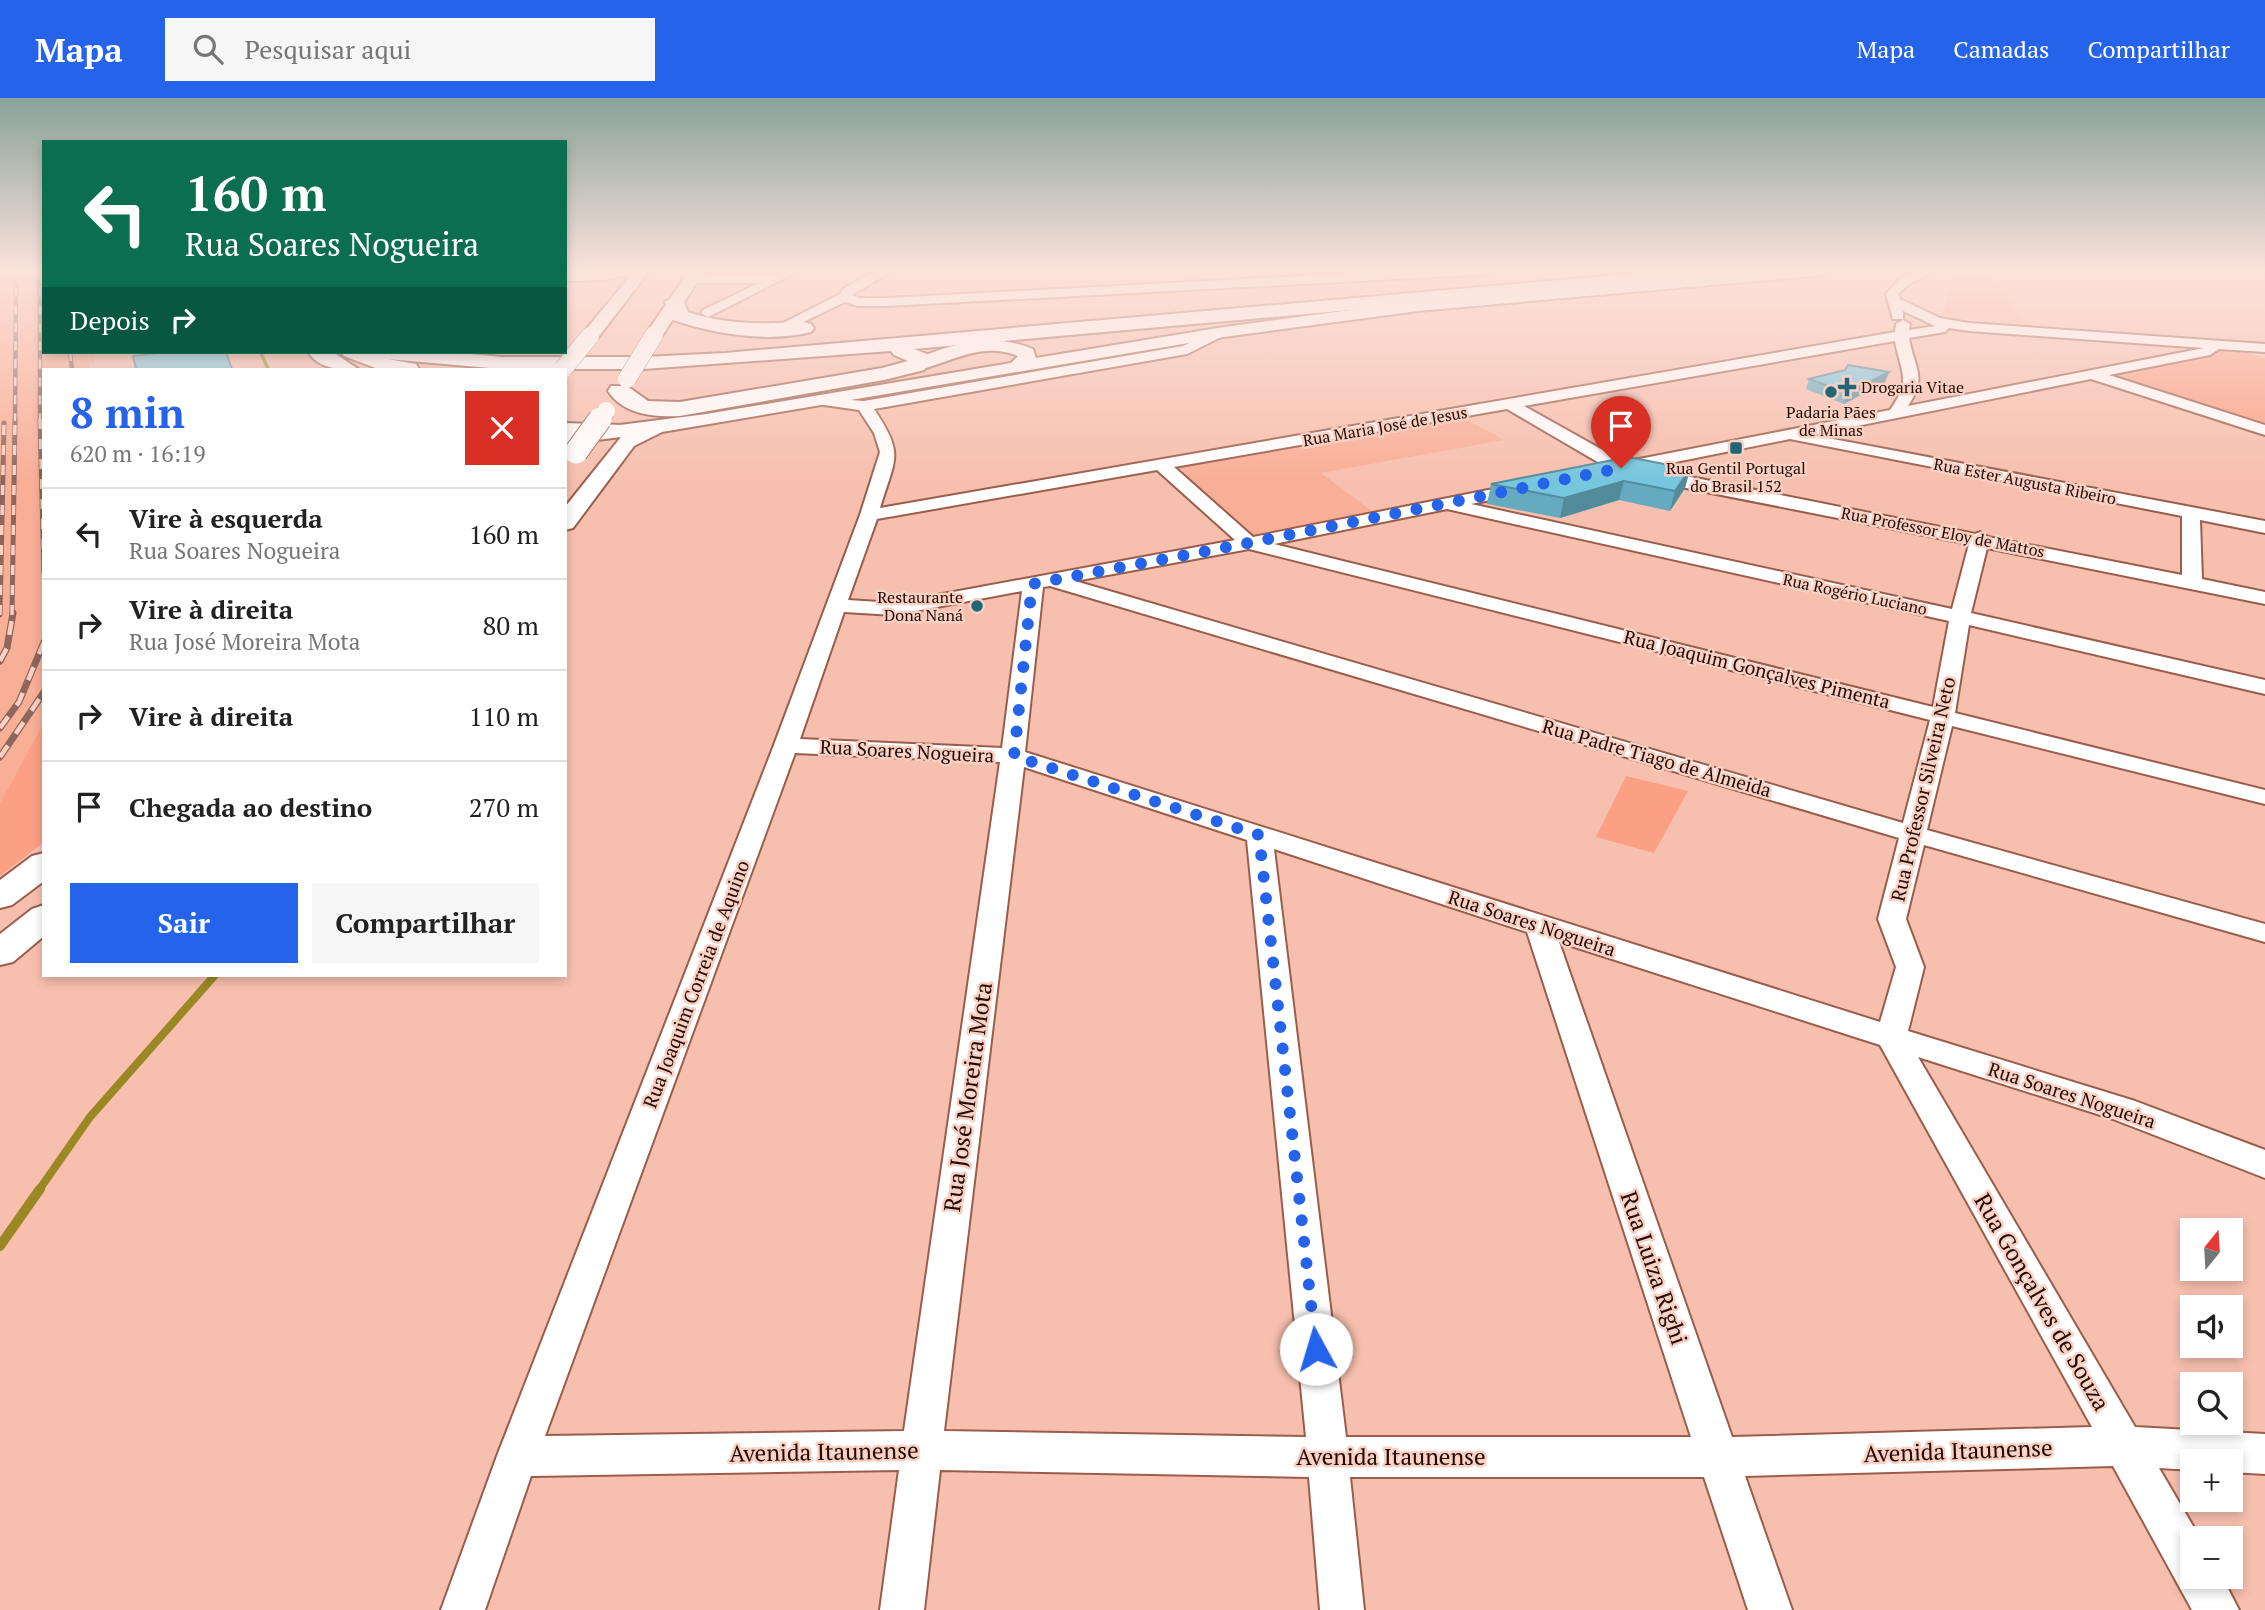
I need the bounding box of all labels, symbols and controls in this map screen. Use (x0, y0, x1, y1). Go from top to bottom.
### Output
search box (165, 18, 655, 81)
text: Mapa (35, 28, 123, 71)
icon: search (189, 30, 227, 68)
text: Pesquisar aqui (245, 32, 411, 66)
text: Mapa (1857, 33, 1915, 65)
text: Camadas (1953, 33, 2049, 65)
text: Compartilhar (2087, 33, 2230, 65)
text: 160 m (185, 160, 327, 225)
icon: left (70, 168, 161, 259)
text: Rua Soares Nogueira (185, 223, 479, 265)
icon: right (164, 301, 202, 339)
text: Depois (70, 303, 150, 337)
place label: Drogaria Vitae (1861, 376, 1964, 398)
marker: Drogaria Vitae (1839, 379, 1855, 395)
text: 8 min (70, 384, 185, 440)
marker: Padaria Pães de Minas (1823, 384, 1839, 400)
button: close (465, 391, 539, 465)
pin (1591, 396, 1651, 468)
street label: Rua Maria José de Jesus (1301, 401, 1469, 451)
place label: Padaria Pães de Minas (1786, 401, 1876, 441)
icon: arrive (1602, 407, 1640, 445)
text: 620 m · 16:19 (70, 438, 205, 469)
marker: Rua Gentil Portugal do Brasil 152 (1728, 440, 1744, 456)
street label: Rua Ester Augusta Ribeiro (1932, 453, 2118, 510)
place label: Rua Gentil Portugal do Brasil 152 (1666, 457, 1806, 497)
text: Vire à esquerda (129, 501, 323, 535)
street label: Rua Professor Eloy de Mattos (1839, 501, 2047, 563)
icon: left (70, 515, 108, 553)
text: 160 m (469, 517, 539, 551)
text: Rua Soares Nogueira (129, 535, 340, 566)
street label: Rua Rogério Luciano (1781, 568, 1929, 620)
place label: Restaurante Dona Naná (877, 586, 963, 626)
text: Vire à direita (129, 592, 293, 626)
marker: Restaurante Dona Naná (969, 598, 985, 614)
icon: right (70, 606, 108, 644)
text: 80 m (483, 608, 539, 642)
street label: Rua Joaquim Gonçalves Pimenta (1621, 623, 1893, 714)
text: Rua José Moreira Mota (129, 626, 360, 657)
street label: Rua Professor Silveira Neto (1885, 674, 1961, 904)
icon: right (70, 697, 108, 735)
text: Vire à direita (129, 699, 293, 733)
text: 110 m (469, 699, 539, 733)
street label: Rua Padre Tiago de Almeida (1540, 713, 1775, 802)
street label: Rua Soares Nogueira (819, 733, 995, 768)
icon: arrive (70, 788, 108, 826)
text: Chegada ao destino (129, 790, 372, 824)
text: 270 m (469, 790, 539, 824)
street label: Rua Joaquim Correia de Aquino (637, 856, 754, 1111)
button: Sair (70, 883, 298, 963)
button: Compartilhar (312, 883, 539, 963)
street label: Rua Soares Nogueira (1445, 884, 1619, 962)
street label: Rua José Moreira Mota (936, 980, 999, 1214)
street label: Rua Soares Nogueira (1985, 1056, 2159, 1134)
street label: Rua Luiza Righi (1614, 1187, 1695, 1349)
street label: Rua Gonçalves de Souza (1968, 1188, 2118, 1416)
north arrow (2180, 1218, 2244, 1281)
map controls (2180, 1218, 2243, 1589)
button: sound (2180, 1295, 2243, 1358)
position arrow (1279, 1312, 1353, 1386)
button: search (2180, 1372, 2243, 1435)
street label: Avenida Itaunense (1863, 1432, 2053, 1469)
street label: Avenida Itaunense (729, 1434, 919, 1469)
street label: Avenida Itaunense (1296, 1441, 1486, 1472)
button: + (2180, 1449, 2243, 1512)
button: − (2180, 1526, 2243, 1589)

